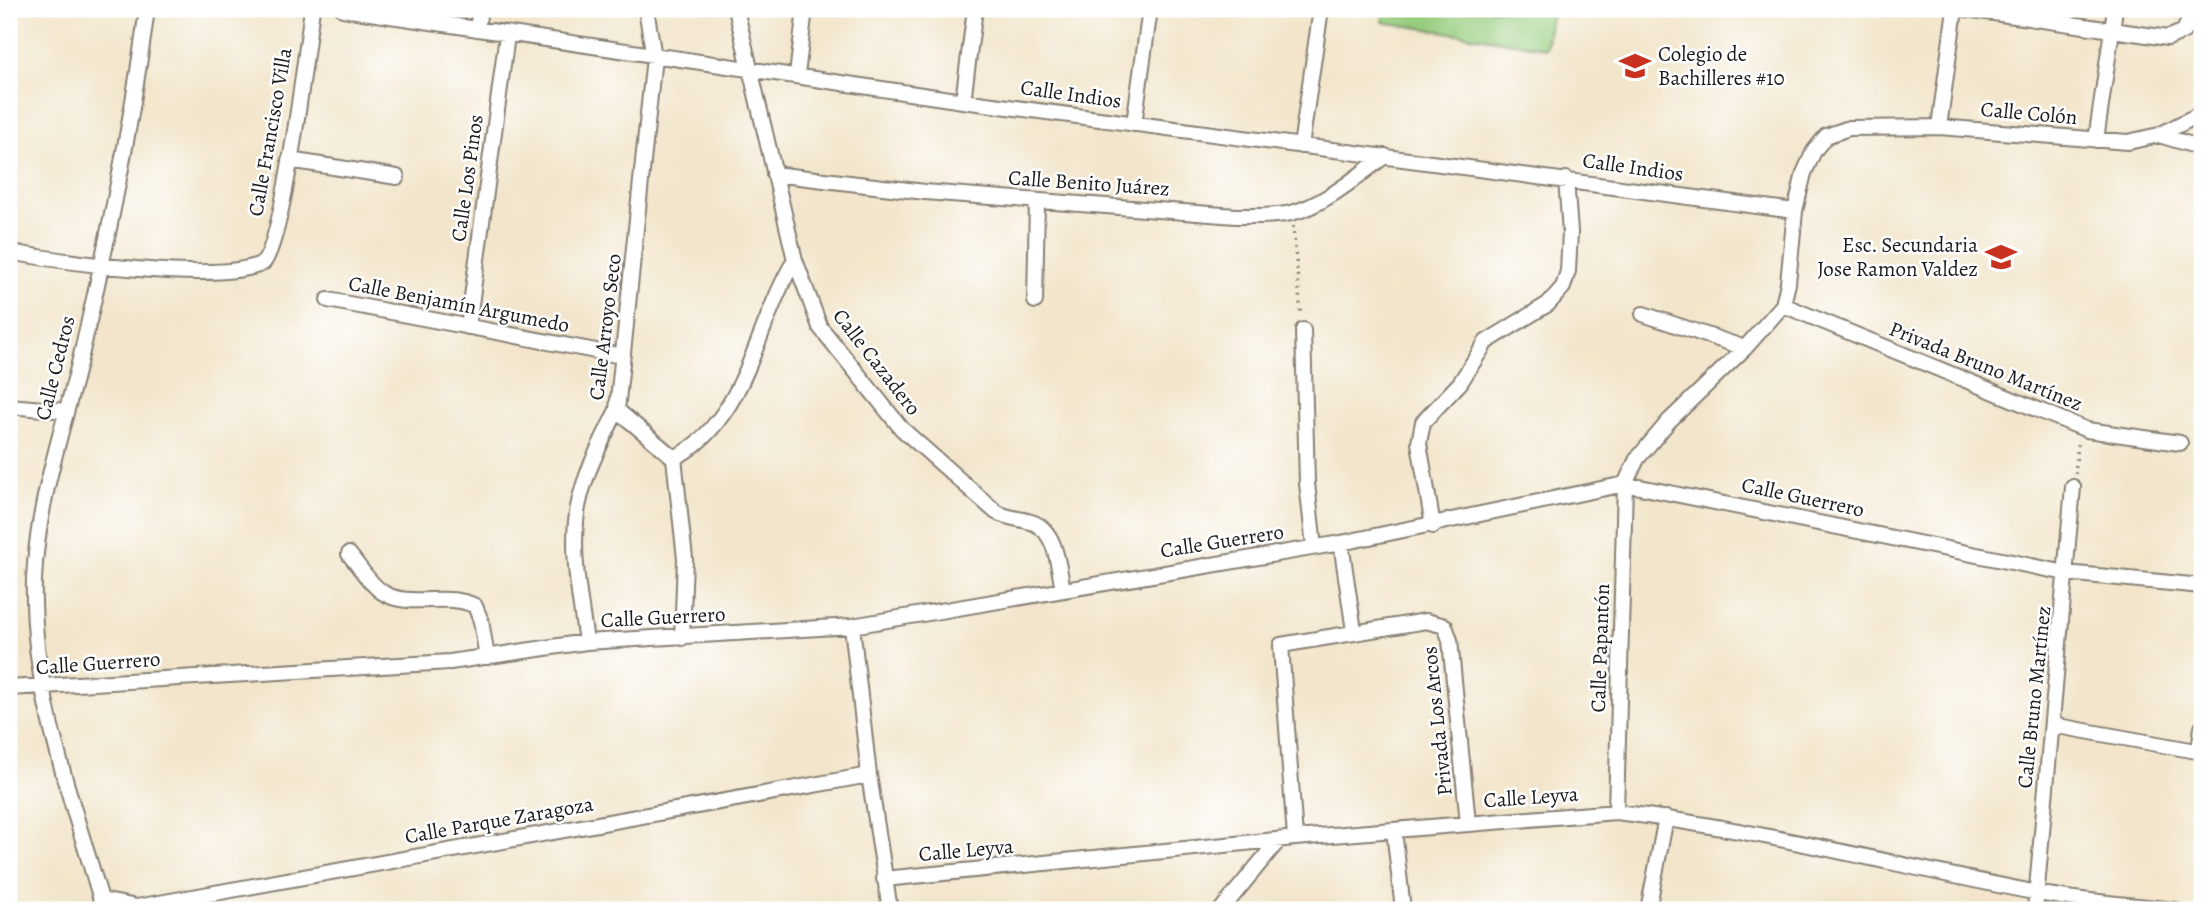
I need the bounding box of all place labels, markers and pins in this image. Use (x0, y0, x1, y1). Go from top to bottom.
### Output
place label: Colegio de Bachilleres #10 (1658, 40, 1785, 92)
school or university icon: Colegio de Bachilleres #10 (1618, 49, 1652, 83)
place label: Esc. Secundaria Jose Ramon Valdez (1817, 231, 1978, 283)
school or university icon: Esc. Secundaria Jose Ramon Valdez (1984, 240, 2018, 274)

